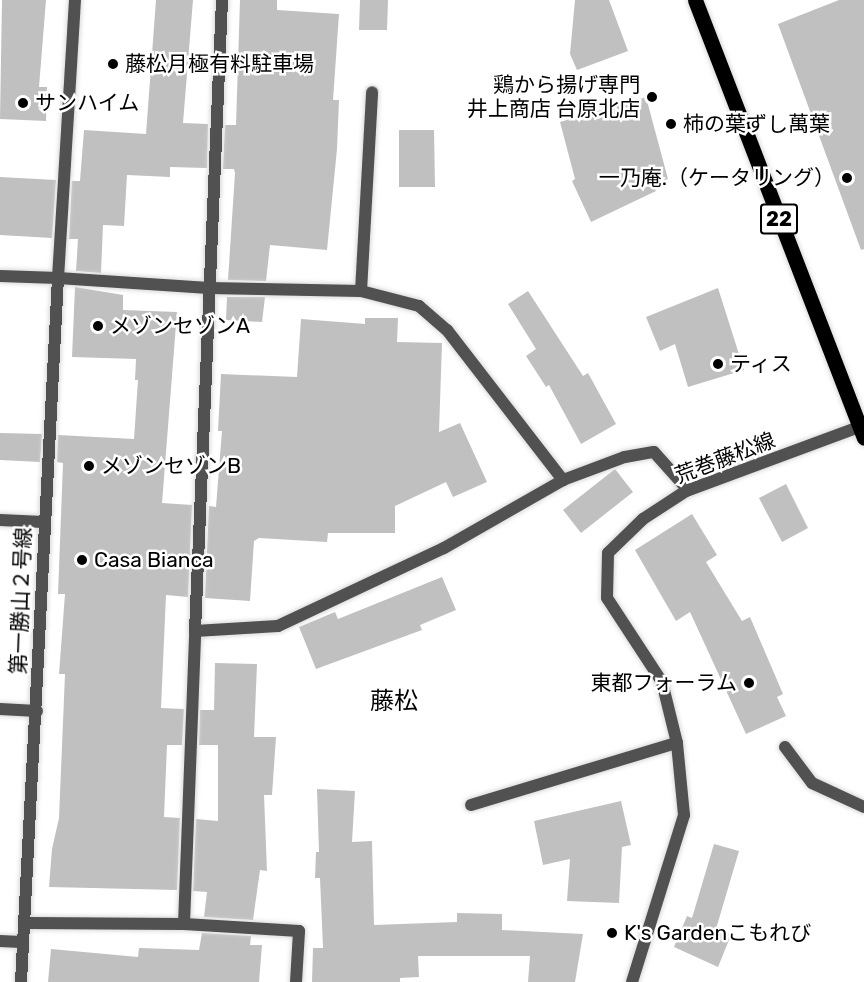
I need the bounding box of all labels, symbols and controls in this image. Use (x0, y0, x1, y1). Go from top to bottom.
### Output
place label: 藤松月極有料駐車場 (125, 51, 314, 77)
marker: 藤松月極有料駐車場 (106, 57, 120, 71)
place label: 鶏から揚げ専門 井上商店 台原北店 (467, 72, 640, 122)
place label: サンハイム (35, 90, 140, 116)
marker: 鶏から揚げ専門 井上商店 台原北店 (645, 90, 659, 104)
marker: サンハイム (16, 96, 30, 110)
place label: 柿の葉ずし萬葉 (683, 111, 830, 137)
marker: 柿の葉ずし萬葉 (664, 117, 678, 131)
place label: 一乃庵.（ケータリング） (599, 165, 835, 191)
marker: 一乃庵.（ケータリング） (840, 171, 854, 185)
road number: 22 (760, 202, 798, 236)
place label: メゾンセゾンA (110, 313, 250, 339)
marker: メゾンセゾンA (91, 319, 105, 333)
place label: ティス (730, 351, 793, 377)
marker: ティス (711, 357, 725, 371)
street label: 荒巻藤松線 (671, 427, 779, 489)
place label: メゾンセゾンB (101, 453, 241, 479)
marker: メゾンセゾンB (82, 459, 96, 473)
street label: 第一勝山２号線 (6, 527, 36, 675)
place label: Casa Bianca (94, 547, 214, 573)
marker: Casa Bianca (75, 553, 89, 567)
place label: 東都フォーラム (590, 670, 737, 696)
marker: 東都フォーラム (742, 676, 756, 690)
district label: 藤松 (370, 688, 418, 716)
place label: K's Gardenこもれび (624, 920, 811, 946)
marker: K's Gardenこもれび (605, 926, 619, 940)

